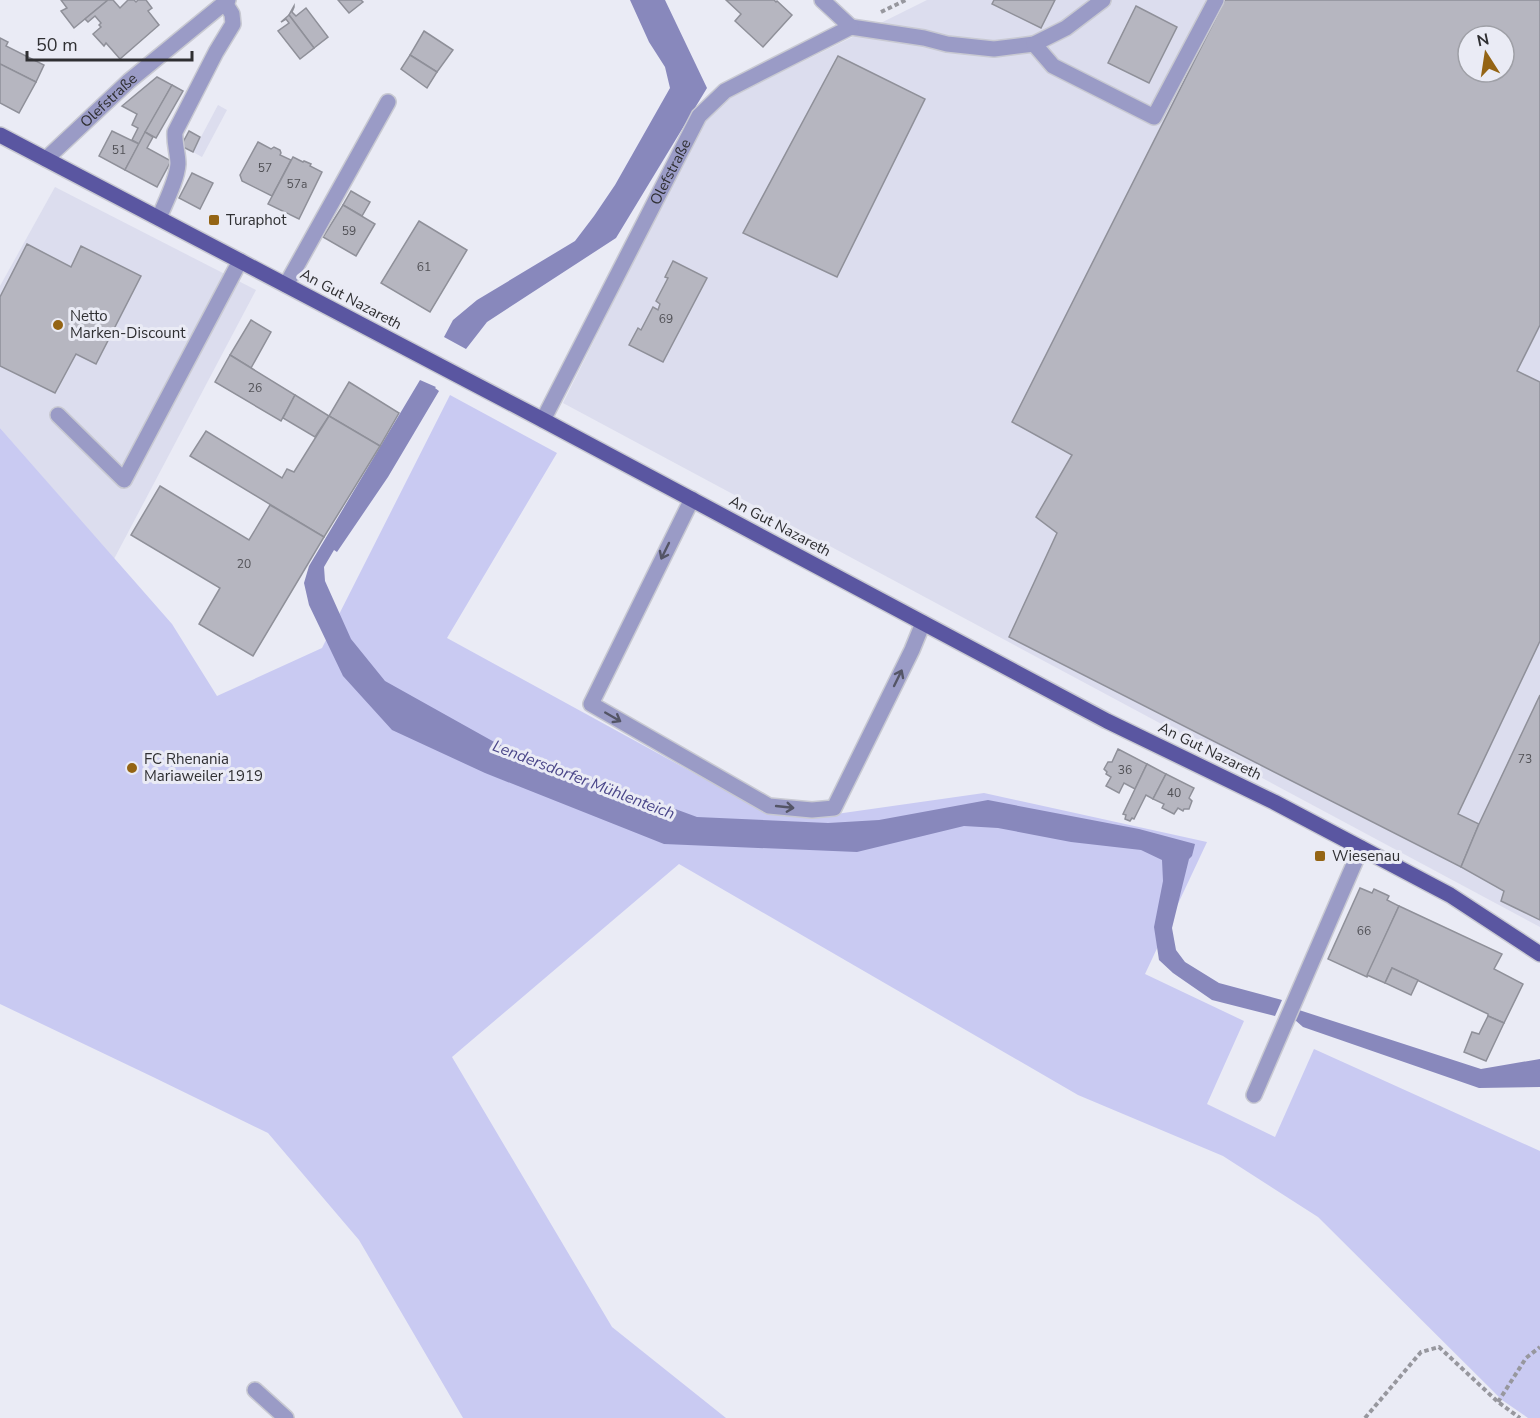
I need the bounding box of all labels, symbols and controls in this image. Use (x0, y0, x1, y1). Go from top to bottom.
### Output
scale bar (27, 24, 192, 62)
north arrow (1456, 24, 1516, 84)
text: N (1475, 28, 1491, 52)
text: 50 m (36, 33, 78, 57)
street label: Olefstraße (76, 68, 141, 132)
street label: Olefstraße (645, 135, 696, 208)
house number: 51 (112, 142, 126, 158)
house number: 57 (258, 160, 272, 176)
house number: 57a (287, 176, 307, 192)
place label: Turaphot (226, 210, 287, 230)
marker: Turaphot (207, 213, 221, 227)
house number: 59 (342, 223, 356, 239)
house number: 61 (417, 259, 431, 275)
street label: An Gut Nazareth (297, 264, 405, 334)
place label: Netto Marken-Discount (70, 306, 186, 343)
house number: 69 (659, 311, 673, 327)
marker: Netto Marken-Discount (51, 318, 65, 332)
house number: 26 (248, 380, 262, 396)
street label: An Gut Nazareth (726, 491, 834, 561)
one-way arrow (659, 542, 671, 560)
house number: 20 (237, 556, 251, 572)
one-way arrow (893, 670, 904, 688)
one-way arrow (605, 711, 622, 723)
street label: An Gut Nazareth (1155, 717, 1265, 785)
water label: Lendersdorfer Mühlenteich (489, 735, 678, 825)
place label: FC Rhenania Mariaweiler 1919 (144, 749, 263, 786)
house number: 73 (1518, 751, 1532, 767)
marker: FC Rhenania Mariaweiler 1919 (125, 761, 139, 775)
house number: 36 (1118, 762, 1132, 778)
house number: 40 (1167, 785, 1181, 801)
one-way arrow (774, 802, 794, 813)
place label: Wiesenau (1332, 846, 1400, 866)
marker: Wiesenau (1313, 849, 1327, 863)
house number: 66 (1357, 923, 1371, 939)

